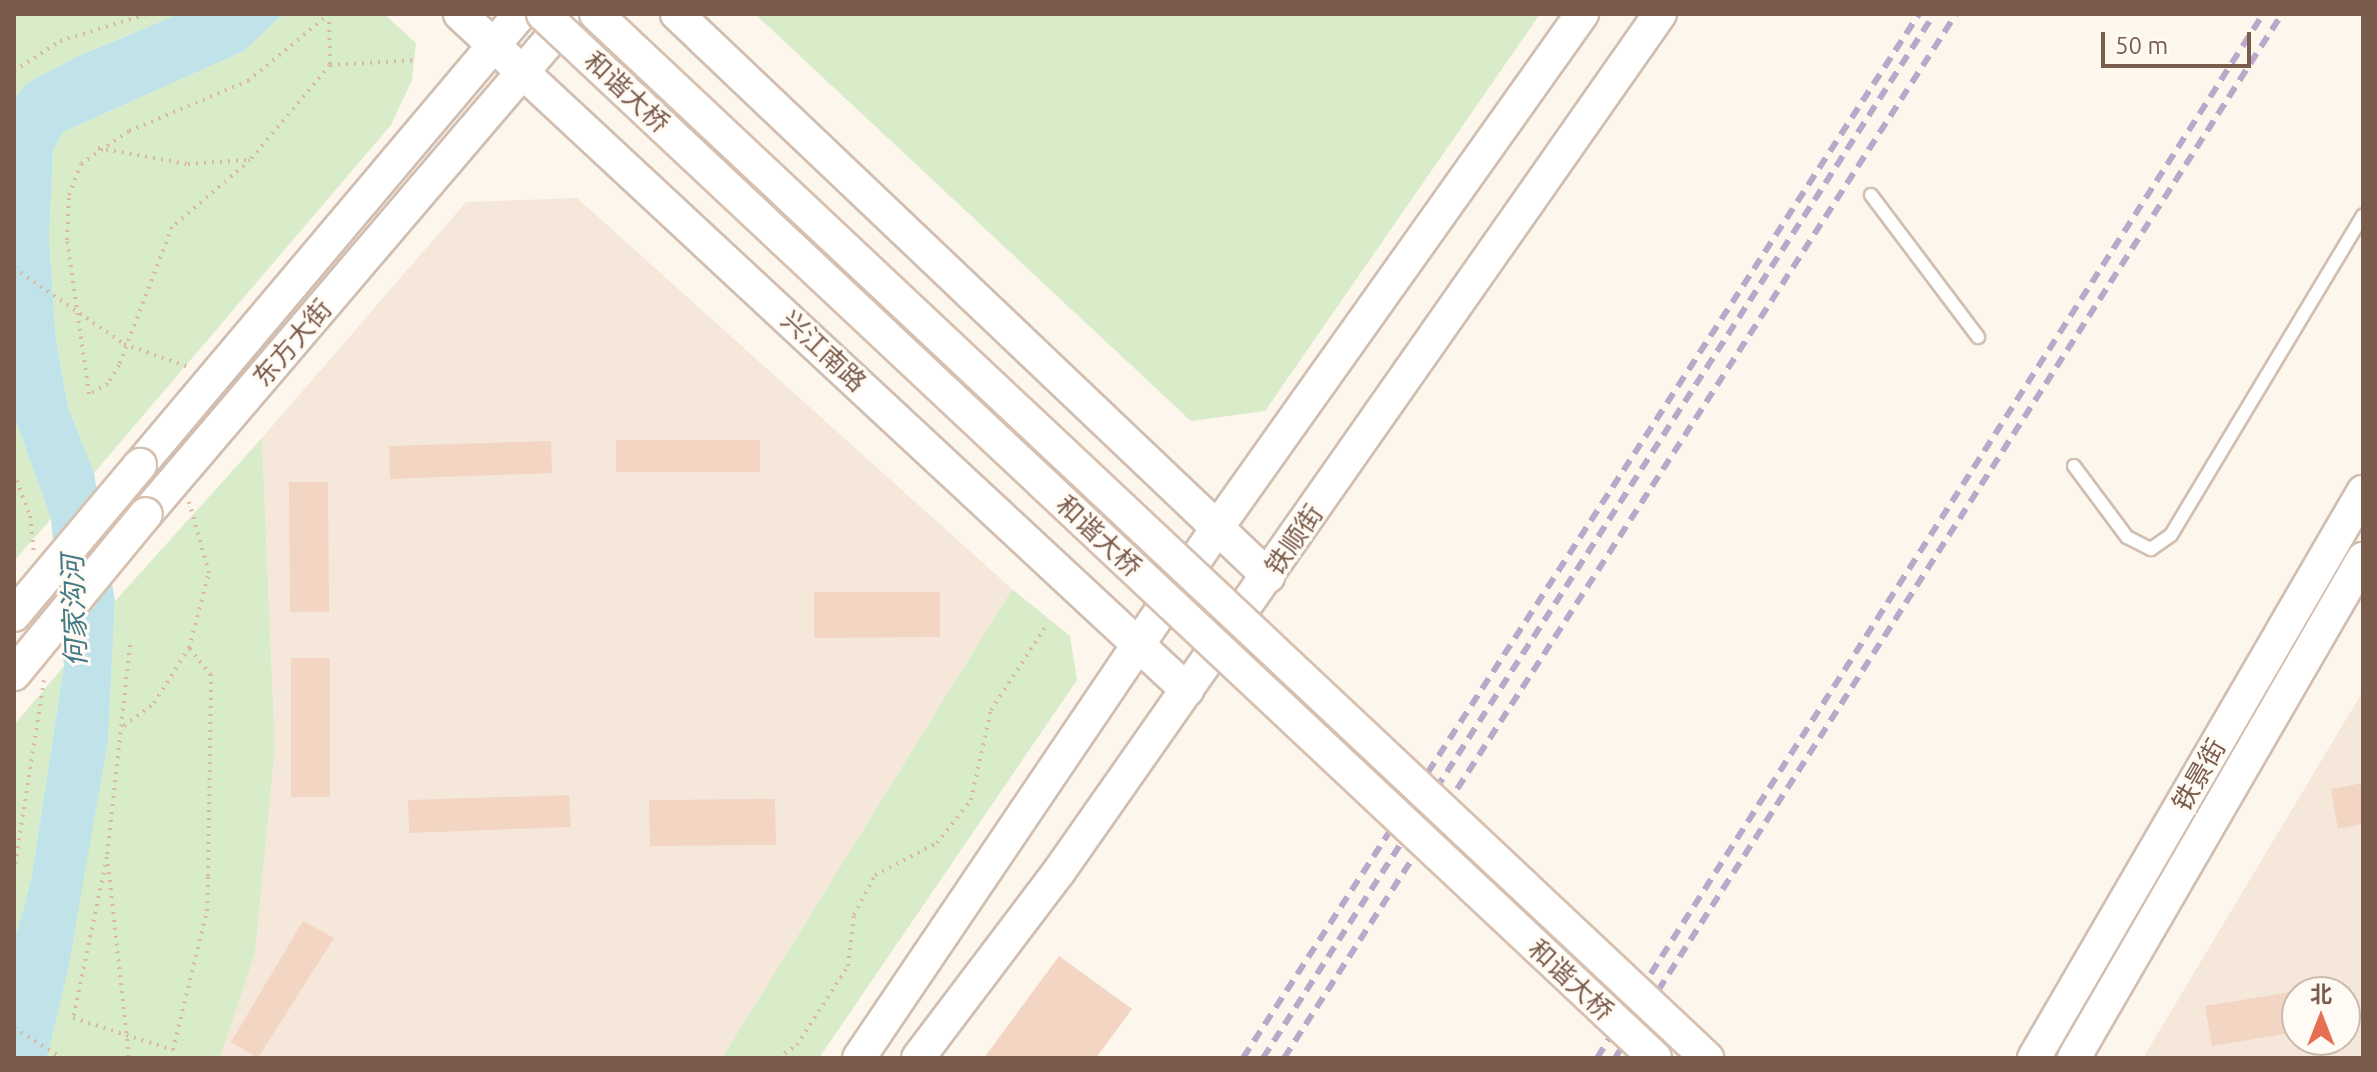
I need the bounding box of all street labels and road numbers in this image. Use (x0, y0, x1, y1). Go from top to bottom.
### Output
street label: 和谐大桥 (578, 45, 676, 139)
street label: 东方大街 (246, 294, 338, 392)
street label: 兴江南路 (775, 304, 873, 398)
street label: 和谐大桥 (1050, 489, 1148, 583)
street label: 铁顺街 (1259, 499, 1329, 581)
street label: 铁景街 (2166, 733, 2232, 817)
street label: 和谐大桥 (1522, 933, 1620, 1027)

